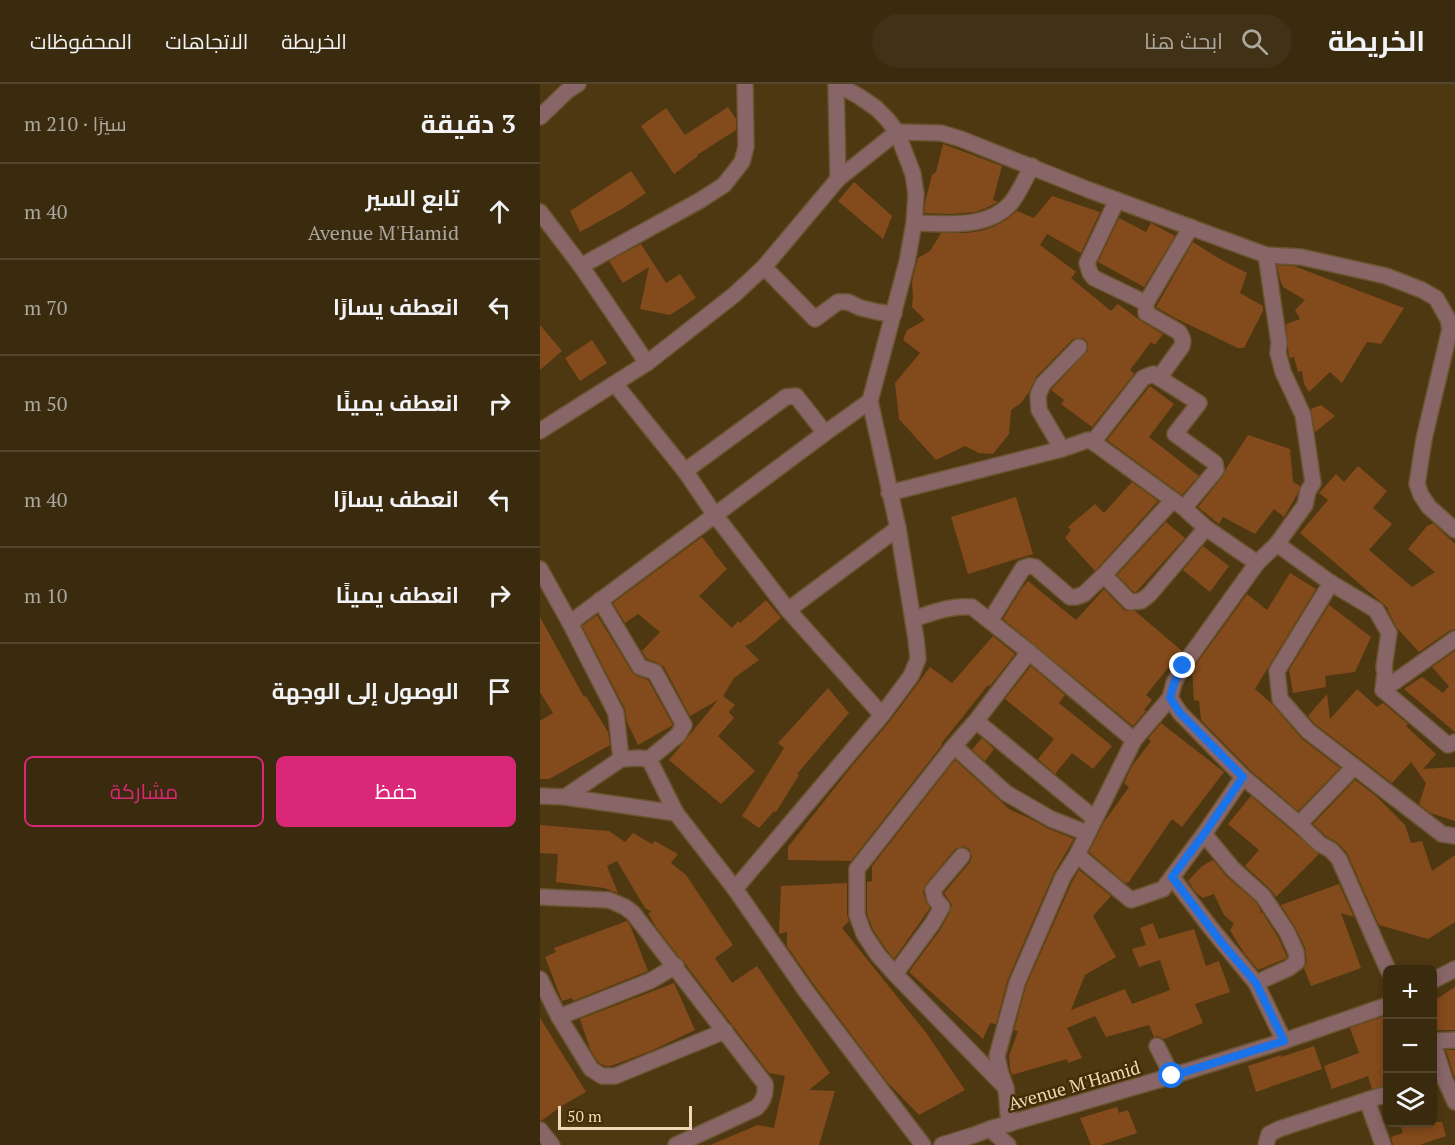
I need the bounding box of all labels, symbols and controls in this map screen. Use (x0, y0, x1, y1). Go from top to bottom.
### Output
search box (872, 14, 1292, 68)
text: الخريطة (1328, 22, 1425, 59)
icon: search (1238, 25, 1271, 58)
text: ابحث هنا (1144, 26, 1223, 55)
text: المحفوظات (30, 27, 132, 55)
text: الاتجاهات (165, 27, 248, 55)
text: الخريطة (281, 27, 347, 55)
text: 3 دقيقة (421, 106, 516, 140)
text: سيرًا · 210 m (24, 110, 126, 137)
text: تابع السير (366, 183, 459, 212)
icon: ahead (483, 195, 516, 228)
text: 40 m (24, 198, 67, 225)
text: Avenue M'Hamid (308, 219, 459, 246)
icon: left (483, 291, 516, 324)
text: انعطف يسارًا (333, 292, 459, 321)
text: 70 m (24, 294, 67, 321)
icon: right (483, 387, 516, 420)
text: انعطف يمينًا (336, 388, 459, 417)
text: 50 m (24, 390, 67, 417)
icon: left (483, 483, 516, 516)
text: انعطف يسارًا (333, 484, 459, 513)
text: 40 m (24, 486, 67, 513)
icon: right (483, 579, 516, 612)
text: انعطف يمينًا (336, 580, 459, 609)
text: 10 m (24, 582, 67, 609)
route end (1169, 652, 1195, 678)
icon: arrive (483, 675, 516, 708)
text: الوصول إلى الوجهة (272, 676, 459, 705)
button: مشاركة (24, 756, 264, 827)
button: حفظ (276, 756, 516, 827)
map controls (1383, 965, 1437, 1127)
button: + (1383, 965, 1437, 1019)
button: − (1383, 1019, 1437, 1073)
street label: Avenue M'Hamid (1005, 1055, 1143, 1115)
route start (1158, 1062, 1184, 1088)
button: layers (1383, 1073, 1437, 1127)
scale bar (558, 1103, 692, 1130)
text: 50 m (567, 1105, 602, 1127)

